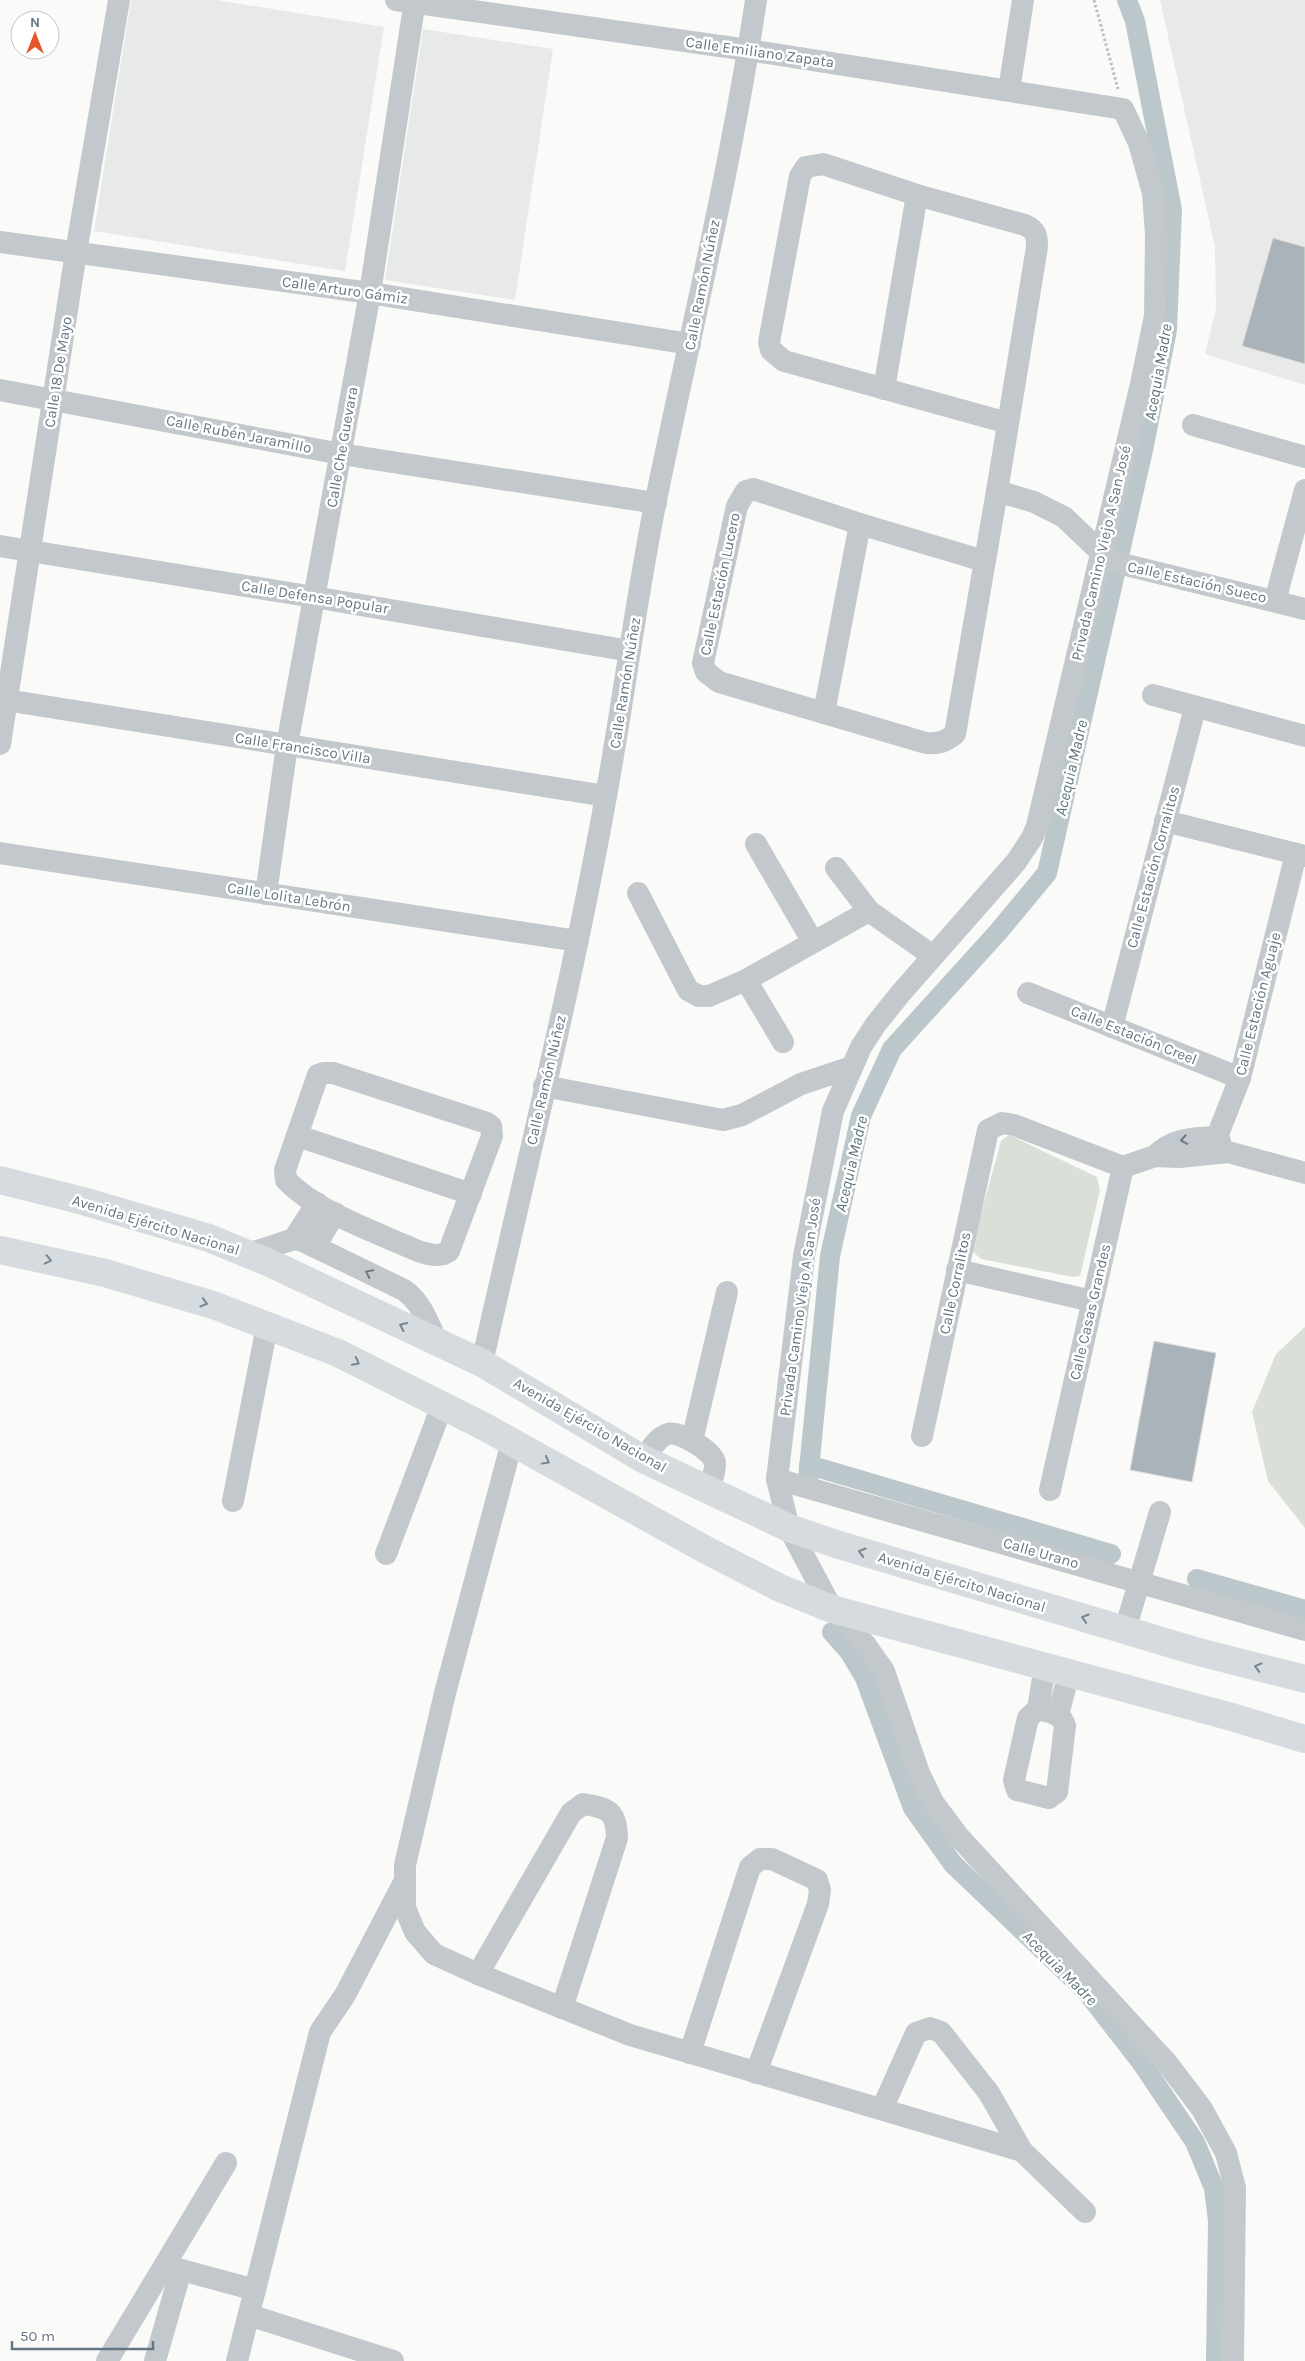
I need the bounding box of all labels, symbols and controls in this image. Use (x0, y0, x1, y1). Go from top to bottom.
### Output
north arrow (10, 10, 60, 60)
text: N (30, 14, 40, 31)
street label: Calle Emiliano Zapata (685, 33, 835, 71)
street label: Calle Ramón Núñez (681, 218, 723, 352)
street label: Calle Arturo Gámiz (281, 272, 409, 308)
street label: Calle 18 De Mayo (40, 315, 76, 429)
water label: Acequia Madre (1140, 322, 1176, 422)
street label: Calle Che Guevara (322, 385, 362, 509)
street label: Calle Rubén Jaramillo (165, 411, 313, 457)
street label: Privada Camino Viejo A San José (1067, 444, 1135, 662)
street label: Calle Estación Lucero (696, 511, 744, 657)
street label: Calle Estación Sueco (1126, 557, 1268, 607)
street label: Calle Defensa Popular (240, 576, 390, 618)
street label: Calle Ramón Núñez (606, 616, 644, 750)
water label: Acequia Madre (1051, 718, 1091, 818)
street label: Calle Francisco Villa (234, 728, 372, 768)
street label: Calle Estación Corralitos (1123, 784, 1183, 950)
street label: Calle Lolita Lebrón (226, 878, 352, 916)
street label: Calle Estación Aguaje (1231, 930, 1285, 1078)
street label: Calle Estación Creel (1068, 1001, 1200, 1069)
street label: Calle Ramón Núñez (522, 1013, 570, 1147)
water label: Acequia Madre (831, 1114, 871, 1214)
one-way arrow (1179, 1135, 1188, 1145)
street label: Avenida Ejército Nacional (70, 1191, 242, 1259)
street label: Privada Camino Viejo A San José (776, 1197, 824, 1417)
street label: Calle Corralitos (935, 1230, 975, 1336)
street label: Calle Casas Grandes (1066, 1242, 1114, 1382)
one-way arrow (43, 1254, 52, 1265)
one-way arrow (366, 1269, 375, 1279)
one-way arrow (200, 1297, 208, 1307)
one-way arrow (399, 1322, 408, 1332)
one-way arrow (350, 1356, 359, 1366)
street label: Avenida Ejército Nacional (510, 1374, 670, 1476)
one-way arrow (541, 1455, 550, 1465)
street label: Calle Urano (1001, 1534, 1081, 1572)
one-way arrow (858, 1547, 866, 1557)
street label: Avenida Ejército Nacional (876, 1548, 1048, 1616)
one-way arrow (1081, 1614, 1089, 1624)
one-way arrow (1253, 1662, 1262, 1673)
water label: Acequia Madre (1019, 1927, 1102, 2010)
scale bar (12, 2318, 154, 2350)
text: 50 m (20, 2327, 55, 2345)

